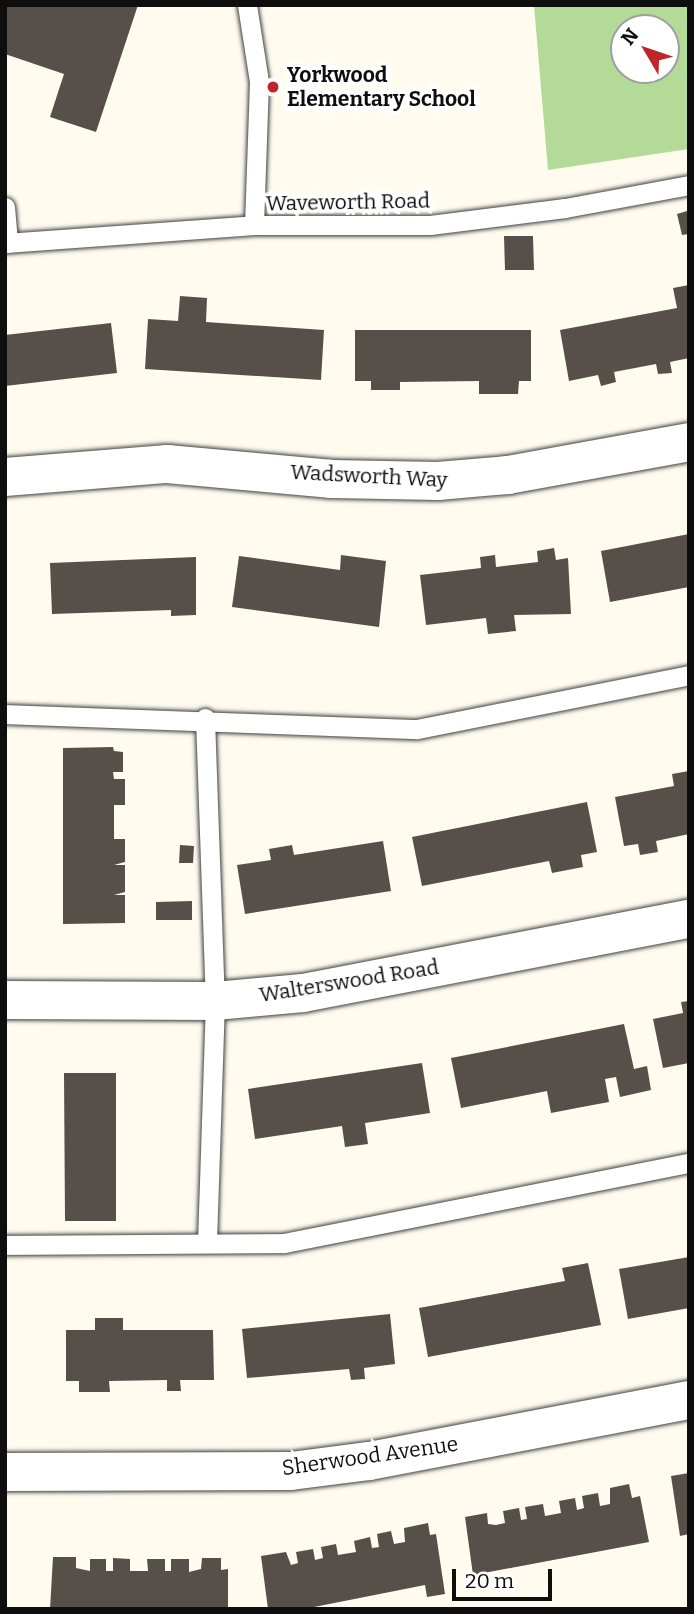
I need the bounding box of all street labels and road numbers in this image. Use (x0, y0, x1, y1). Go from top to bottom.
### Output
street label: Waveworth Road (266, 188, 430, 216)
street label: Wadsworth Way (290, 459, 448, 493)
street label: Walterswood Road (257, 954, 441, 1008)
street label: Sherwood Avenue (280, 1431, 460, 1481)

